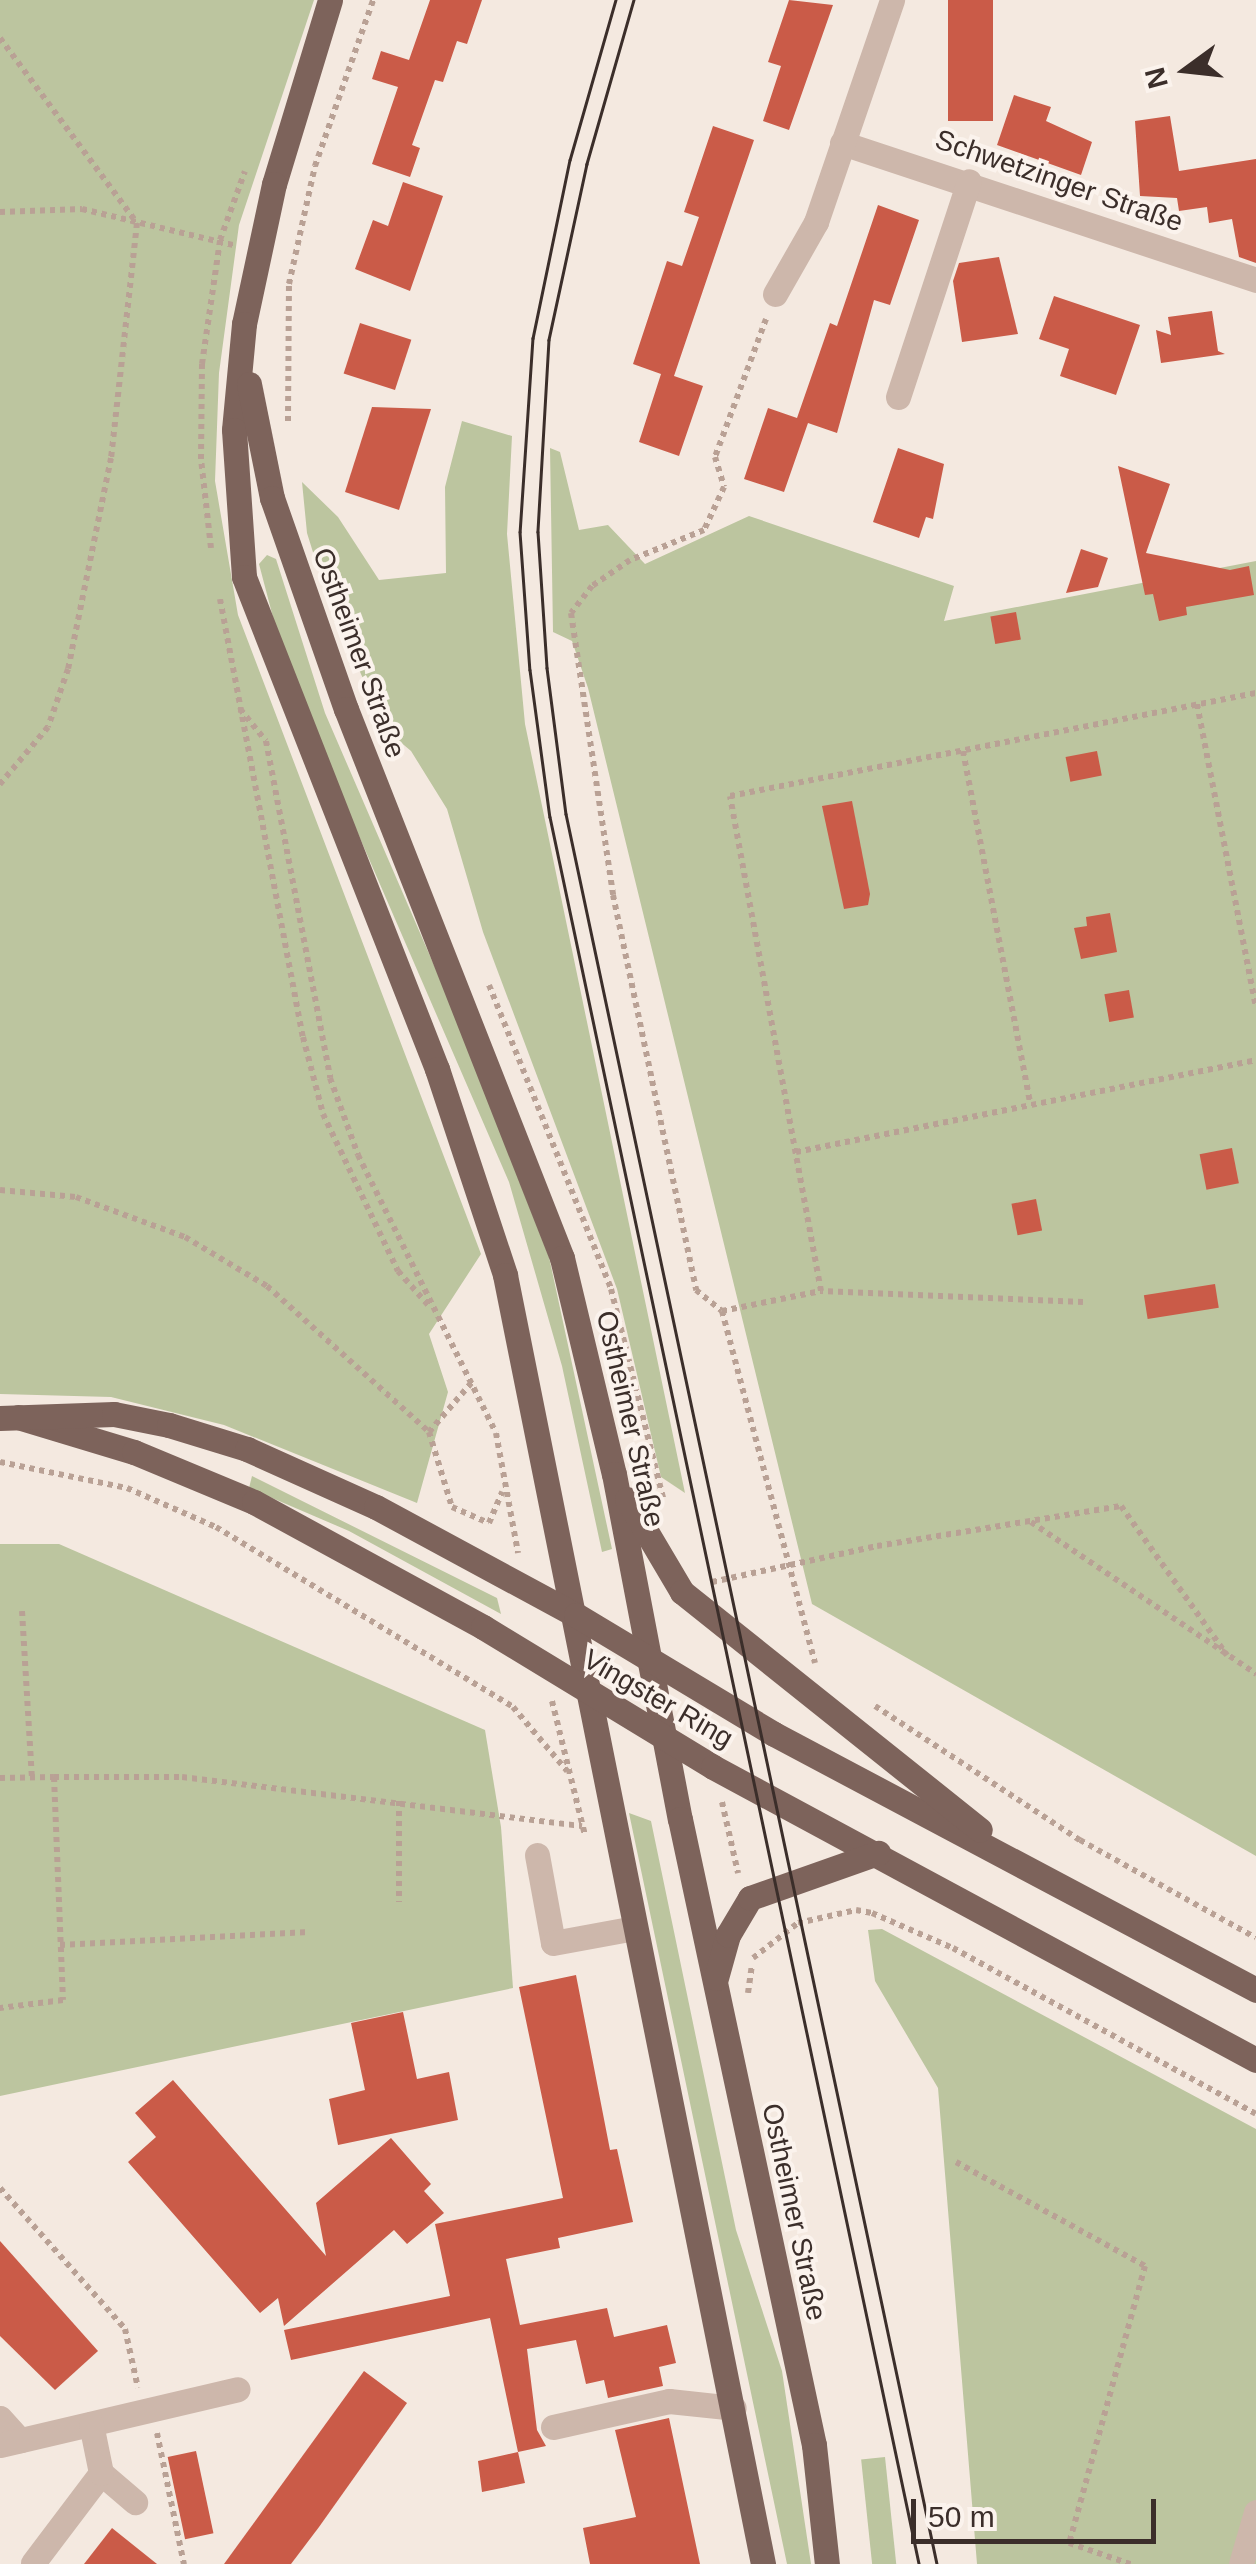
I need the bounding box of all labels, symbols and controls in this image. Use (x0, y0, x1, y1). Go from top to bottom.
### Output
north arrow (1136, 20, 1236, 120)
text: N (1139, 64, 1174, 92)
street label: Schwetzinger Straße (931, 123, 1187, 239)
street label: Ostheimer Straße (305, 543, 413, 763)
street label: Ostheimer Straße (589, 1308, 671, 1530)
street label: Vingster Ring (577, 1643, 739, 1755)
street label: Ostheimer Straße (755, 2100, 833, 2324)
scale bar (916, 2479, 1161, 2541)
text: 50 m (928, 2500, 995, 2533)

